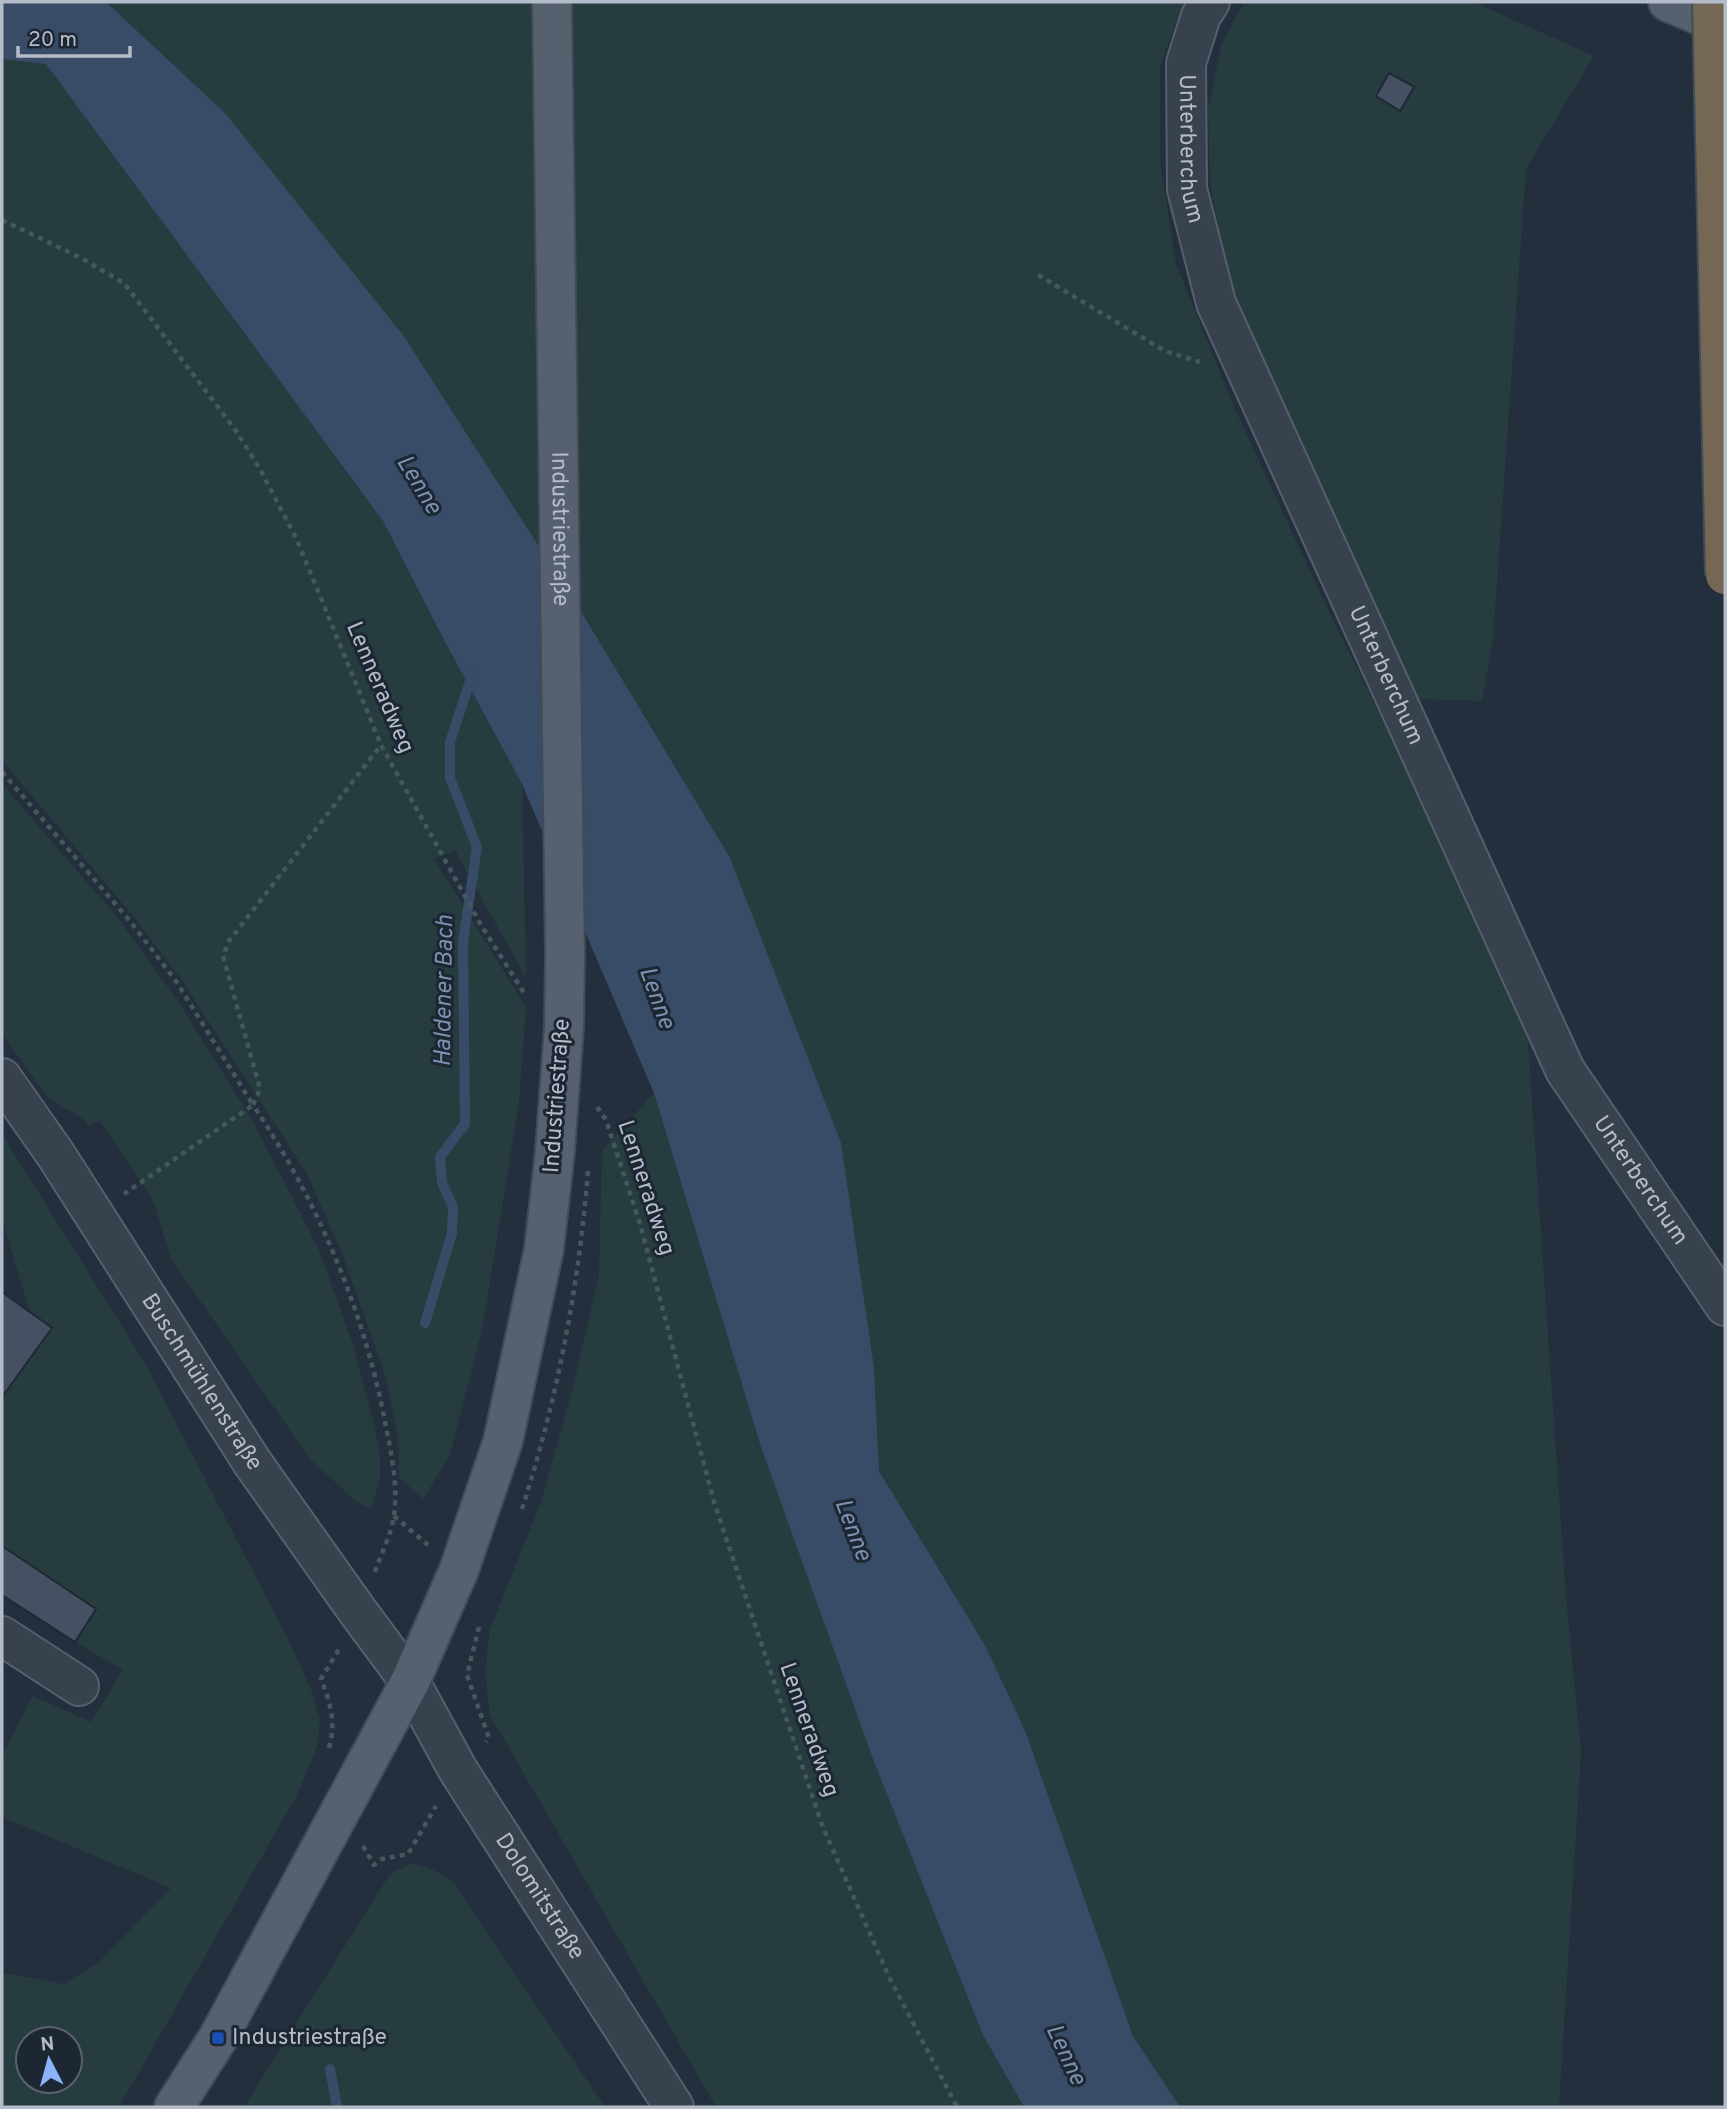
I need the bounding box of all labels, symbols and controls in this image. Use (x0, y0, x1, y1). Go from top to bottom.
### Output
scale bar (18, 14, 130, 58)
text: 20 m (28, 27, 77, 54)
street label: Unterberchum (1172, 74, 1210, 226)
water label: Lenne (389, 450, 448, 521)
street label: Industriestraße (544, 451, 575, 607)
street label: Unterberchum (1341, 601, 1430, 750)
street label: Lenneradweg (338, 618, 420, 758)
water label: Haldener Bach (429, 915, 461, 1067)
water label: Lenne (631, 963, 681, 1034)
street label: Industriestraße (538, 1018, 578, 1174)
street label: Unterberchum (1586, 1111, 1694, 1251)
street label: Lenneradweg (610, 1117, 680, 1259)
street label: Buschmühlenstraße (134, 1289, 268, 1477)
water label: Lenne (827, 1495, 878, 1566)
street label: Lenneradweg (771, 1659, 845, 1801)
street label: Dolomitstraße (488, 1828, 591, 1966)
water label: Lenne (1038, 2020, 1092, 2091)
place label: Industriestraße (232, 2024, 387, 2053)
north arrow (14, 2025, 84, 2095)
marker: Industriestraße (210, 2030, 226, 2046)
text: N (39, 2032, 55, 2058)

